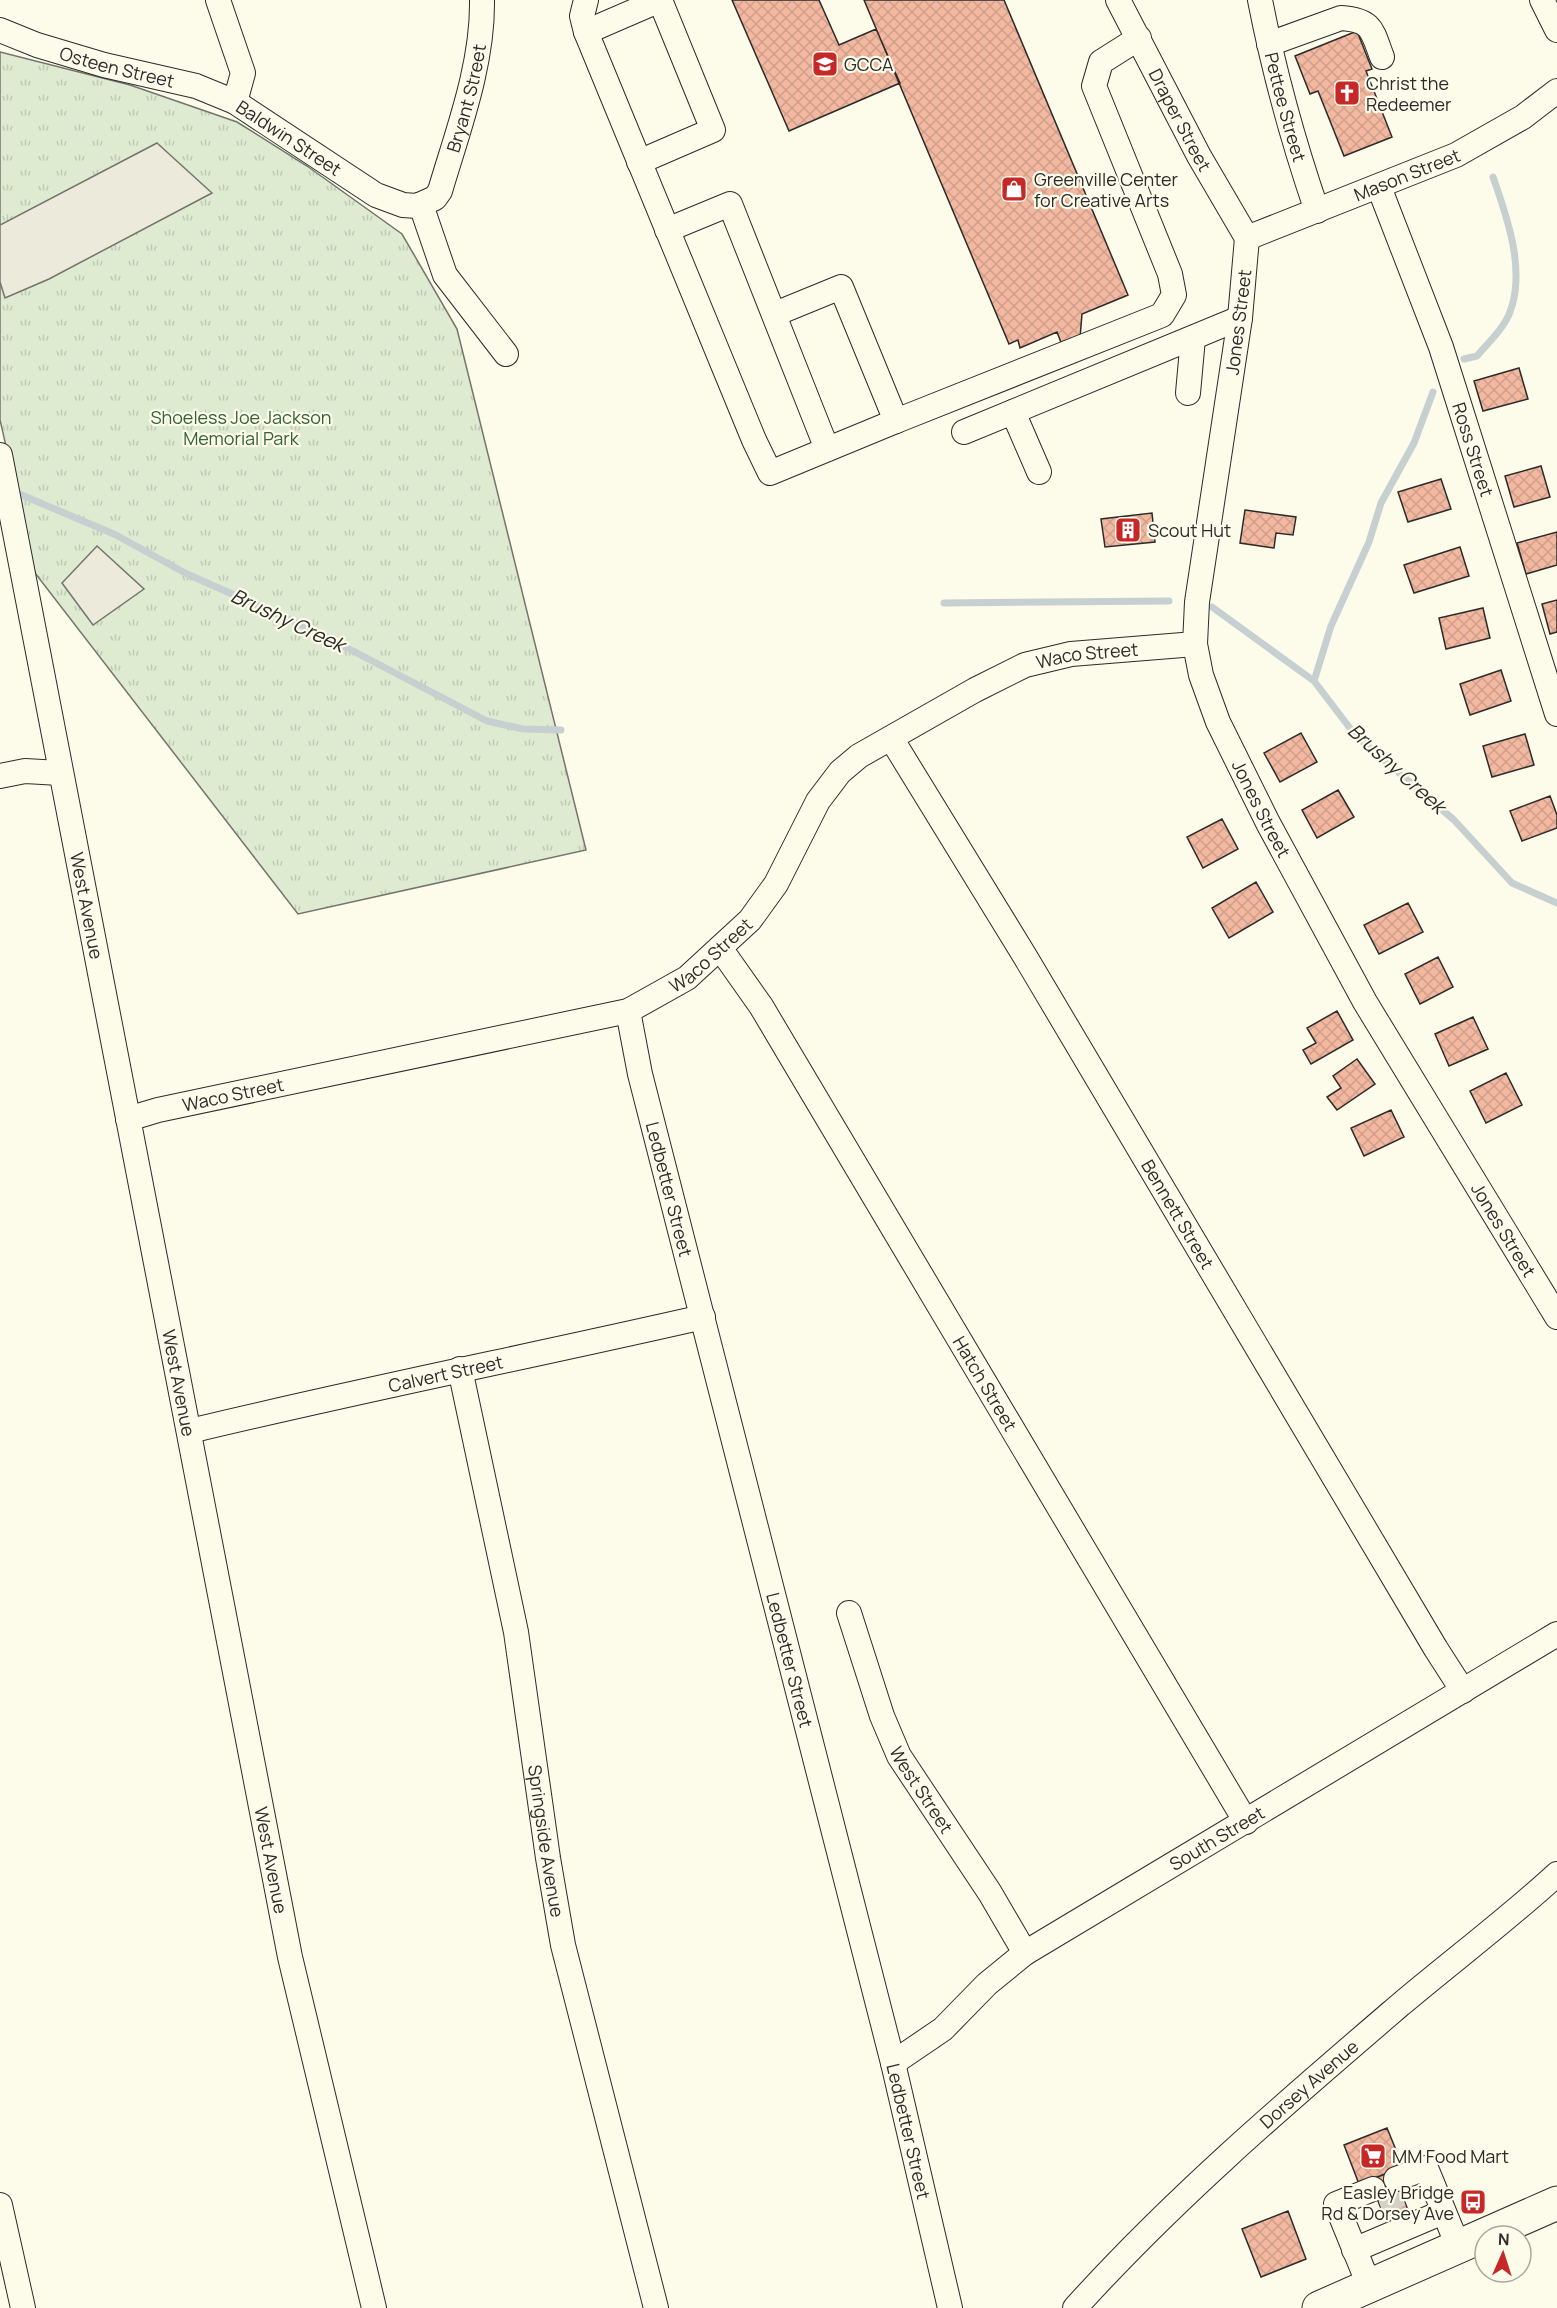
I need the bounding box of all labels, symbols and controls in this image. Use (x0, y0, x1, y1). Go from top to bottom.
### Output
street label: Osteen Street (57, 40, 177, 93)
street label: Bryant Street (441, 42, 491, 155)
school or university icon: GCCA (810, 49, 840, 79)
street label: Pettee Street (1260, 50, 1312, 165)
place label: GCCA (844, 52, 894, 76)
street label: Draper Street (1144, 64, 1217, 175)
place label: Christ the Redeemer (1366, 71, 1452, 116)
church icon: Christ the Redeemer (1332, 78, 1362, 108)
street label: Baldwin Street (232, 94, 346, 181)
street label: Mason Street (1350, 143, 1464, 206)
place label: Greenville Center for Creative Arts (1034, 167, 1179, 212)
shop icon: Greenville Center for Creative Arts (999, 174, 1029, 204)
street label: Jones Street (1220, 268, 1256, 376)
street label: Ross Street (1447, 399, 1499, 499)
park label: Shoeless Joe Jackson Memorial Park (150, 405, 332, 450)
building icon: Scout Hut (1113, 515, 1143, 545)
place label: Scout Hut (1148, 518, 1231, 542)
water label: Brushy Creek (227, 582, 352, 660)
street label: Waco Street (1034, 637, 1139, 674)
water label: Brushy Creek (1342, 717, 1454, 821)
street label: Jones Street (1227, 756, 1296, 861)
street label: West Avenue (65, 850, 109, 961)
street label: Waco Street (665, 912, 757, 998)
street label: Waco Street (180, 1072, 286, 1117)
street label: Ledbetter Street (641, 1119, 698, 1259)
street label: Bennett Street (1136, 1155, 1220, 1273)
street label: Jones Street (1466, 1178, 1542, 1281)
street label: West Avenue (157, 1327, 201, 1438)
street label: Hatch Street (948, 1331, 1023, 1435)
street label: Calvert Street (386, 1349, 505, 1397)
street label: Ledbetter Street (761, 1590, 819, 1730)
street label: West Street (884, 1743, 959, 1838)
street label: Springside Avenue (523, 1763, 570, 1919)
street label: South Street (1165, 1800, 1269, 1876)
street label: West Avenue (249, 1805, 293, 1915)
street label: Dorsey Avenue (1254, 2034, 1363, 2134)
street label: Ledbetter Street (881, 2061, 936, 2201)
supermarket icon: MM Food Mart (1358, 2141, 1388, 2171)
place label: MM Food Mart (1392, 2144, 1509, 2168)
place label: Easley Bridge Rd & Dorsey Ave (1321, 2180, 1454, 2225)
bus stop icon: Easley Bridge Rd & Dorsey Ave (1458, 2187, 1488, 2217)
north arrow (1473, 2224, 1533, 2284)
text: N (1497, 2228, 1510, 2250)

